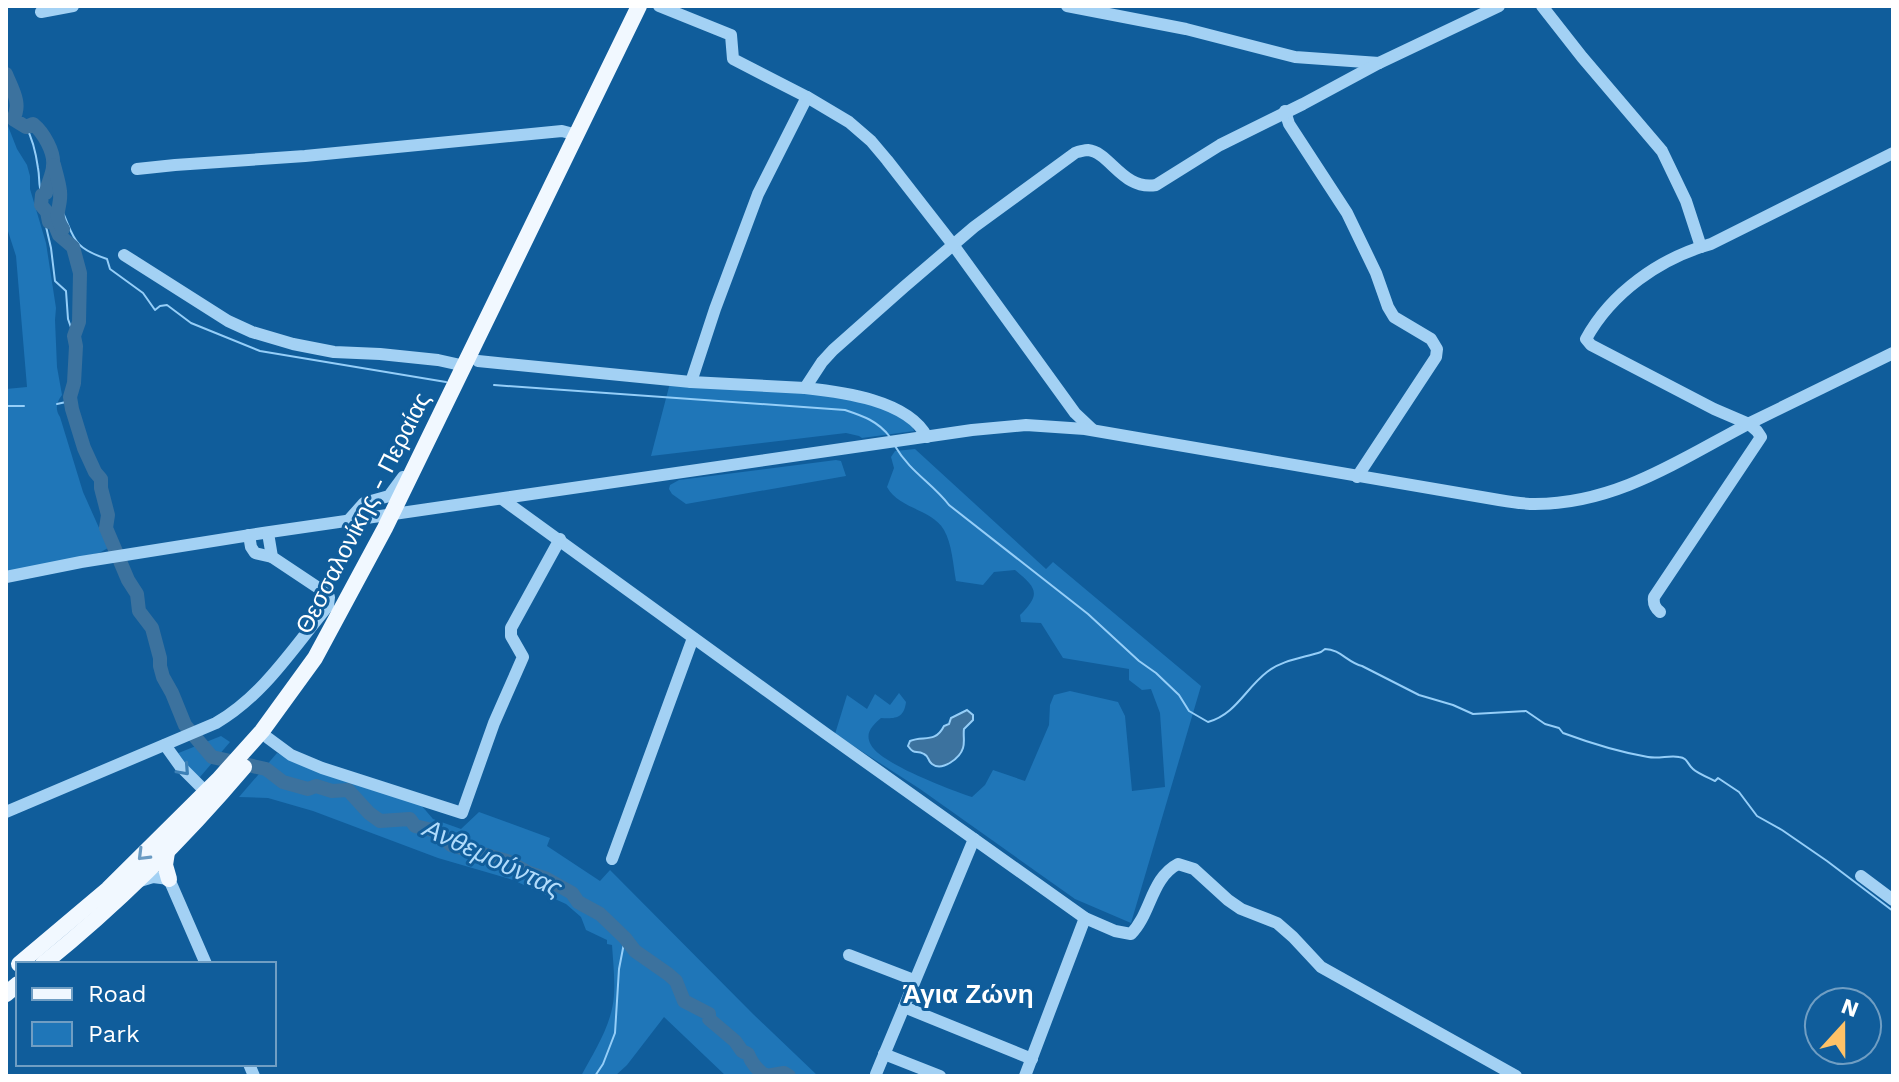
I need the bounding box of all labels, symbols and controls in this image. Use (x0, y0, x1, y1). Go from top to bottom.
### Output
street label: Θεσσαλονίκης - Περαίας (290, 388, 436, 638)
one-way arrow (174, 761, 189, 776)
water label: Ανθεμούντας (417, 812, 568, 903)
one-way arrow (138, 846, 152, 860)
legend (16, 962, 276, 1066)
district label: Άγια Ζώνη (902, 979, 1034, 1009)
text: Road (88, 980, 147, 1008)
north arrow (1803, 986, 1883, 1066)
text: N (1838, 993, 1862, 1022)
text: Park (88, 1020, 140, 1048)

